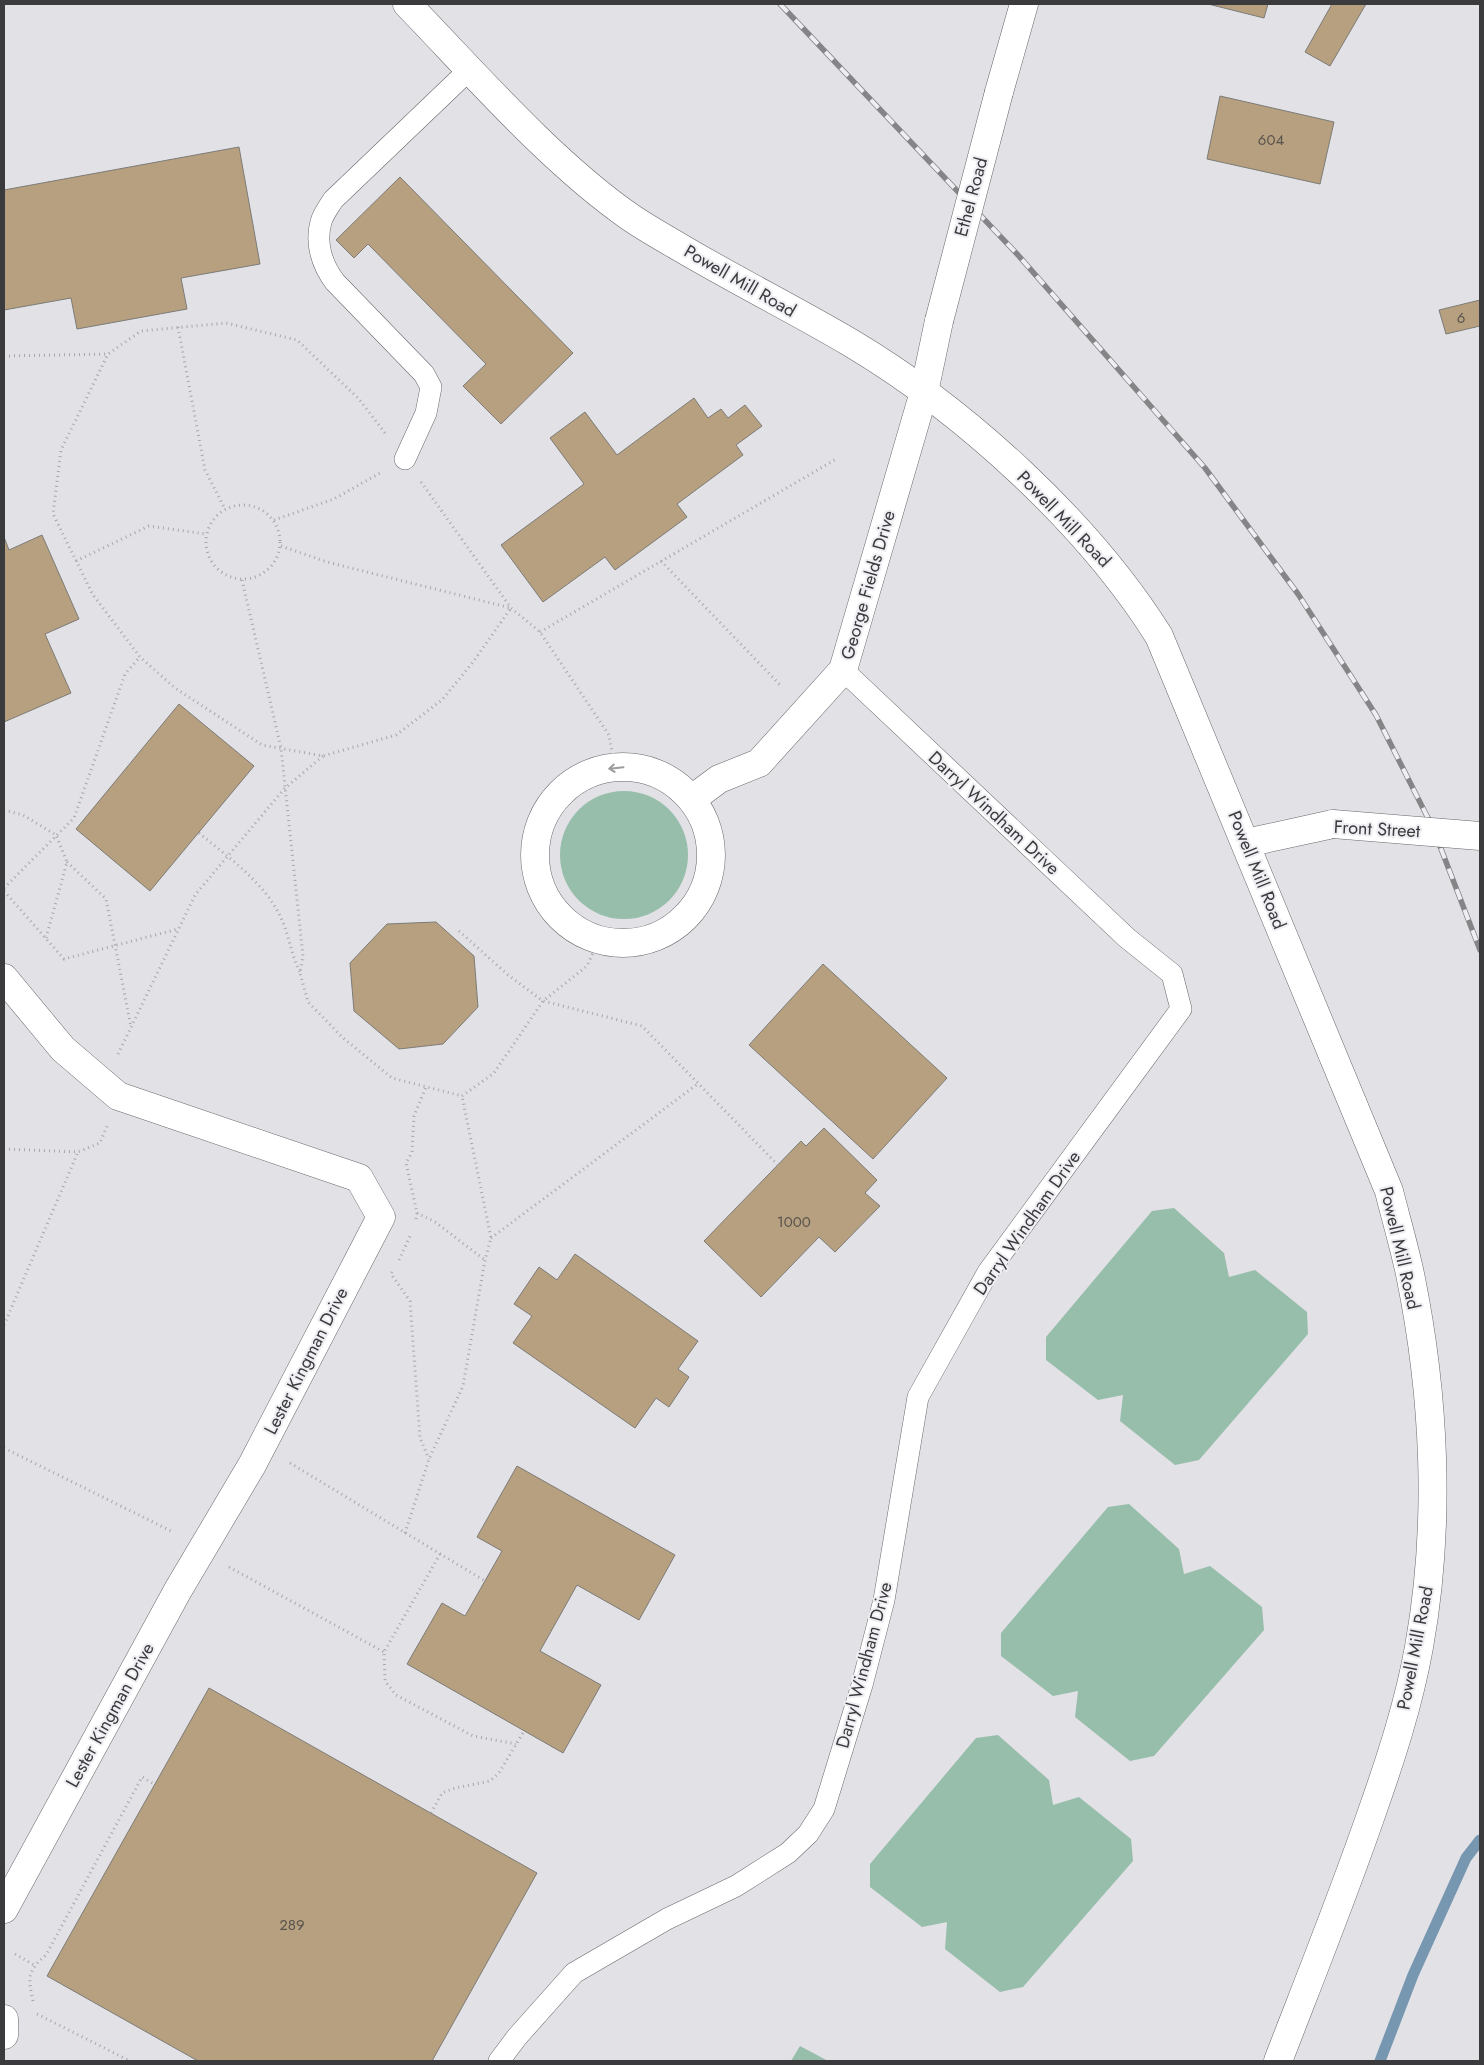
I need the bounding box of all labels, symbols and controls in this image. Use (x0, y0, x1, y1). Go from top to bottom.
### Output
house number: 604 (1258, 129, 1284, 151)
street label: Ethel Road (948, 154, 994, 240)
street label: Powell Mill Road (679, 238, 801, 324)
house number: 6 (1457, 307, 1465, 329)
street label: Powell Mill Road (1011, 465, 1117, 573)
street label: George Fields Drive (834, 507, 902, 663)
street label: Darryl Windham Drive (923, 745, 1065, 881)
one-way arrow (608, 763, 624, 773)
street label: Powell Mill Road (1221, 807, 1293, 933)
street label: Front Street (1333, 814, 1422, 844)
street label: Darryl Windham Drive (967, 1145, 1087, 1301)
street label: Powell Mill Road (1373, 1184, 1427, 1312)
house number: 1000 (777, 1211, 811, 1233)
street label: Lester Kingman Drive (258, 1283, 354, 1439)
street label: Darryl Windham Drive (829, 1579, 899, 1751)
street label: Powell Mill Road (1390, 1584, 1440, 1712)
street label: Lester Kingman Drive (59, 1638, 161, 1792)
house number: 289 (279, 1914, 305, 1936)

